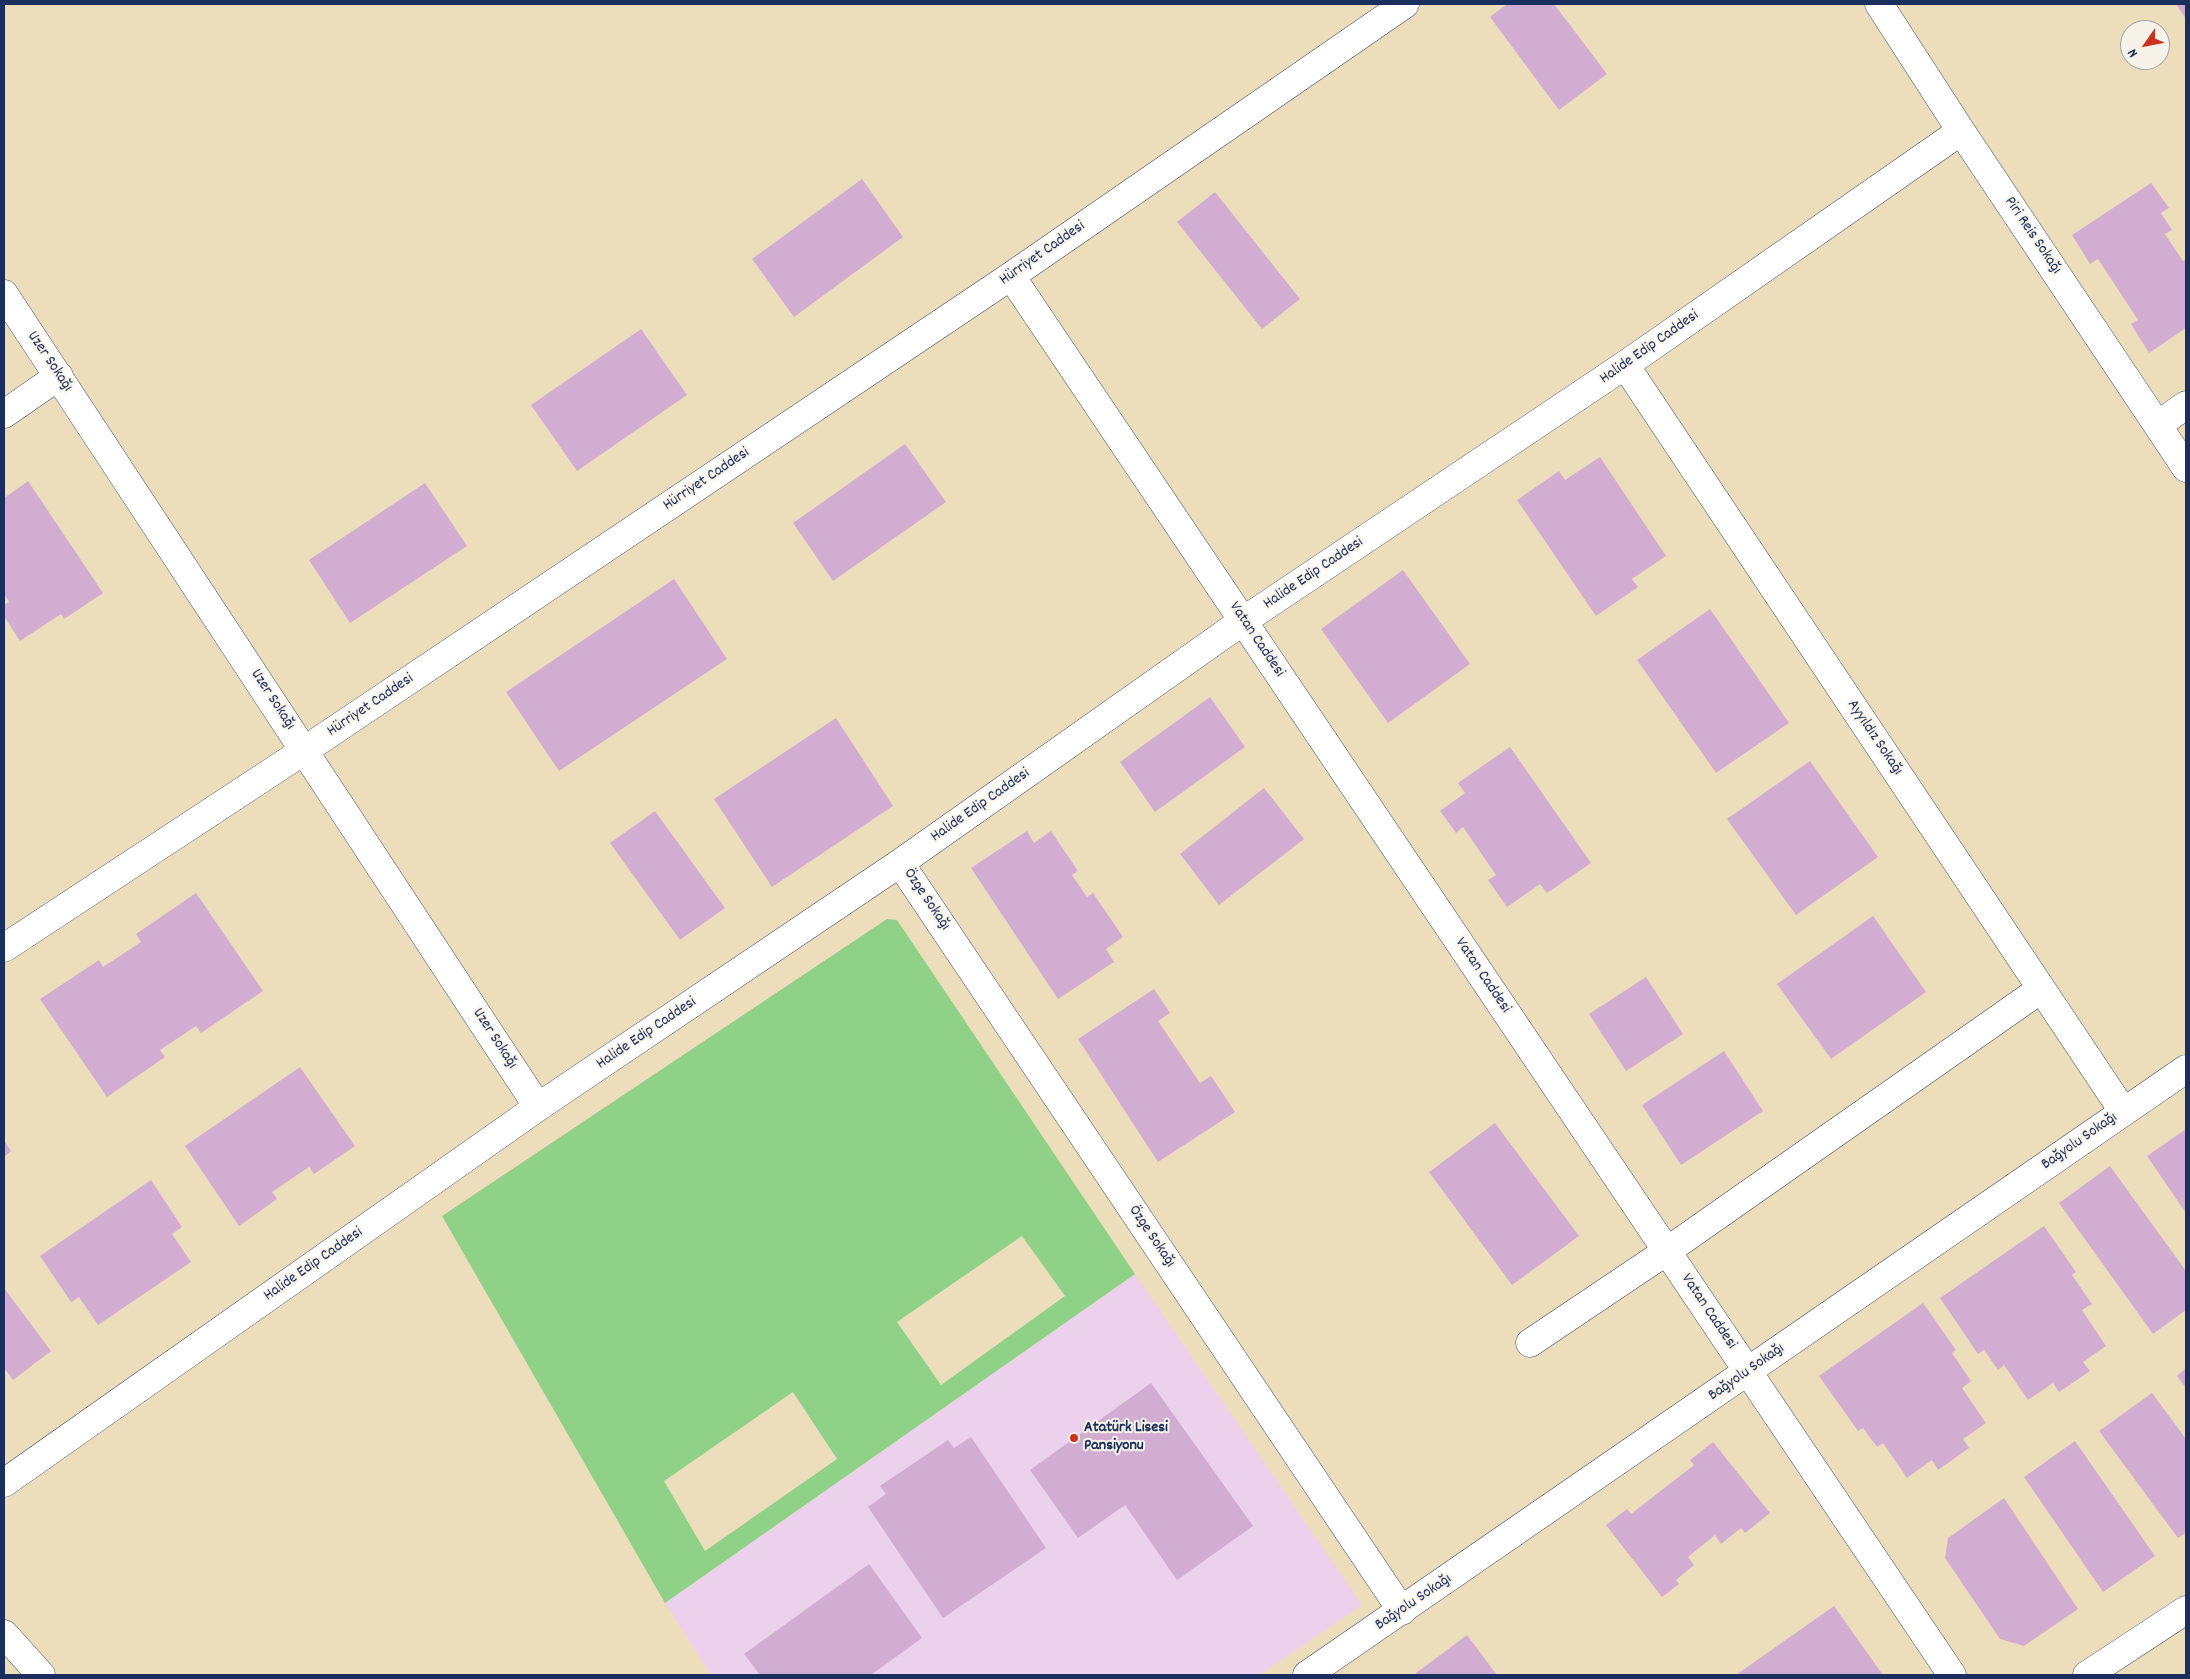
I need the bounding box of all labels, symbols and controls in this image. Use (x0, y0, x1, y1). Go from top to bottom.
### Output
north arrow (2120, 20, 2170, 70)
text: N (2123, 44, 2144, 61)
street label: Piri Reis Sokağı (1999, 194, 2065, 278)
street label: Hürriyet Caddesi (996, 217, 1090, 291)
street label: Halide Edip Caddesi (1597, 307, 1703, 389)
street label: Uzer Sokağı (22, 328, 76, 396)
street label: Hürriyet Caddesi (660, 444, 754, 516)
street label: Halide Edip Caddesi (1260, 533, 1368, 615)
street label: Vatan Caddesi (1224, 599, 1288, 681)
street label: Uzer Sokağı (245, 666, 299, 734)
street label: Hürriyet Caddesi (324, 670, 418, 742)
street label: Ayyıldız Sokağı (1842, 697, 1906, 779)
street label: Halide Edip Caddesi (928, 765, 1034, 847)
street label: Özge Sokağı (898, 865, 954, 935)
street label: Vatan Caddesi (1450, 935, 1514, 1017)
street label: Halide Edip Caddesi (593, 993, 701, 1075)
street label: Uzer Sokağı (467, 1005, 521, 1073)
street label: Bağyolu Sokağı (2038, 1109, 2122, 1175)
street label: Özge Sokağı (1123, 1202, 1179, 1272)
street label: Halide Edip Caddesi (261, 1224, 367, 1306)
street label: Vatan Caddesi (1676, 1271, 1740, 1353)
street label: Bağyolu Sokağı (1705, 1340, 1789, 1406)
place label: Atatürk Lisesi Pansiyonu (1084, 1419, 1168, 1457)
marker: Atatürk Lisesi Pansiyonu (1068, 1432, 1080, 1444)
street label: Bağyolu Sokağı (1372, 1570, 1456, 1636)

